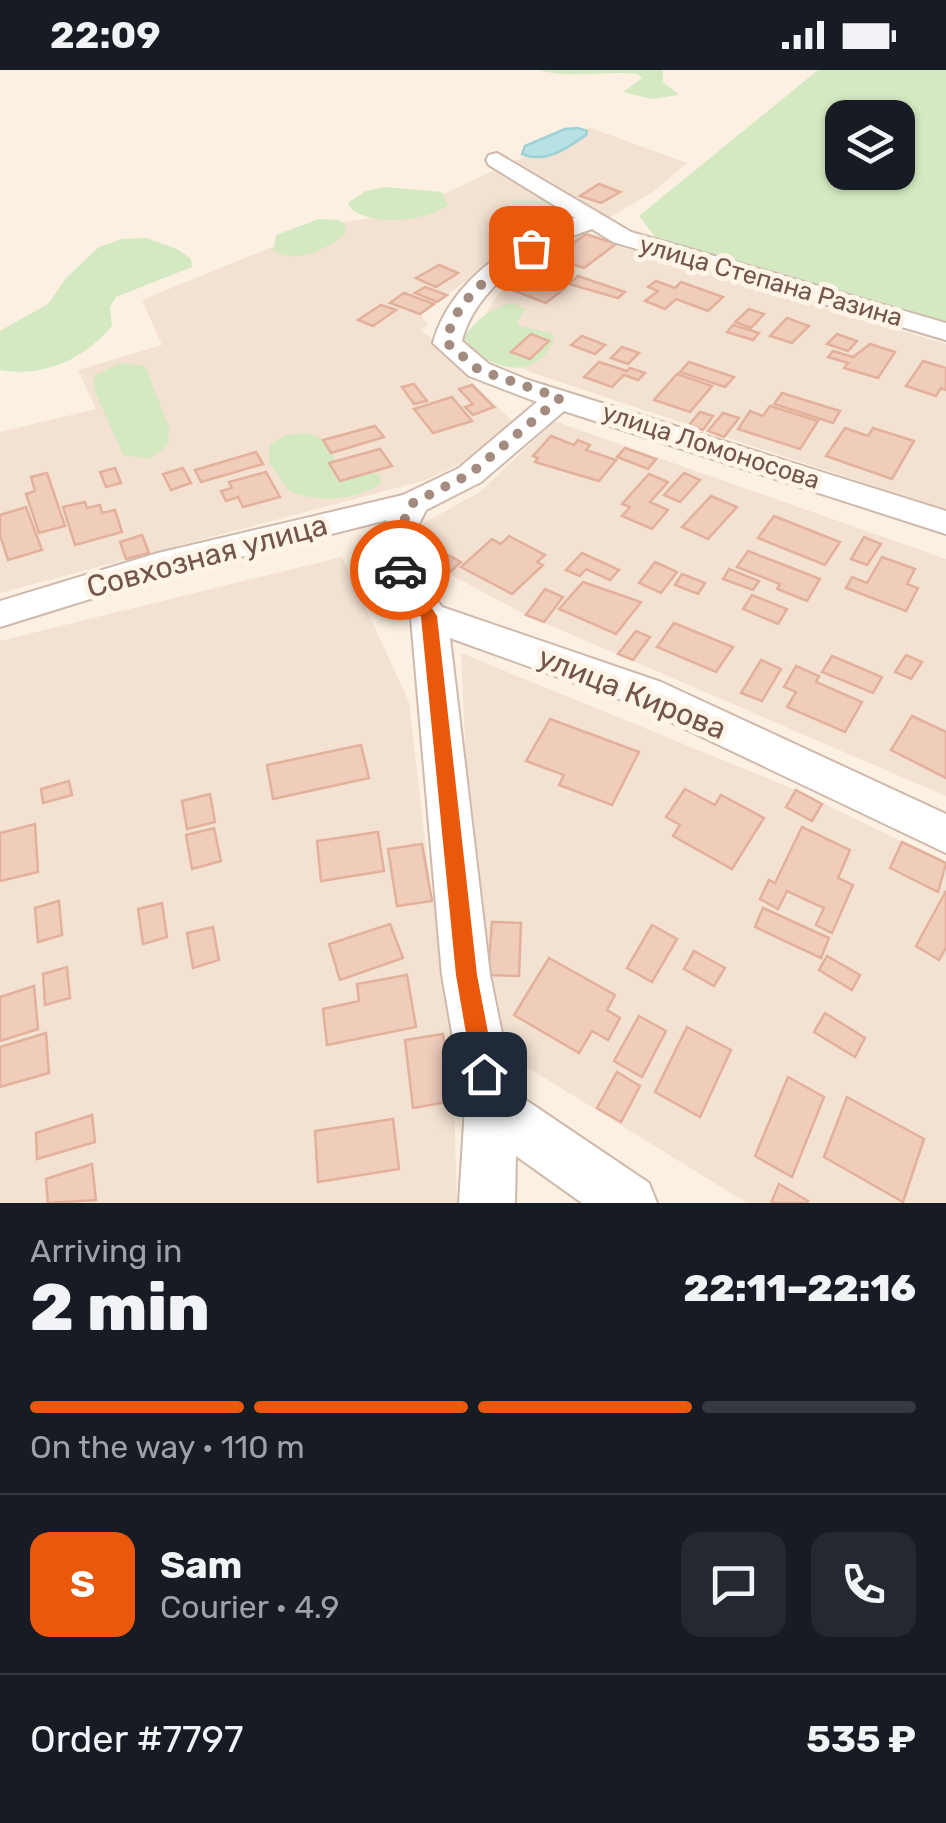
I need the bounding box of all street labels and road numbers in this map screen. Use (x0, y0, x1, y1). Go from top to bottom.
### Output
street label: улица Степана Разина (636, 230, 906, 332)
street label: улица Ломоносова (599, 397, 823, 495)
street label: Совхозная улица (83, 507, 331, 605)
street label: улица Кирова (533, 639, 731, 747)

